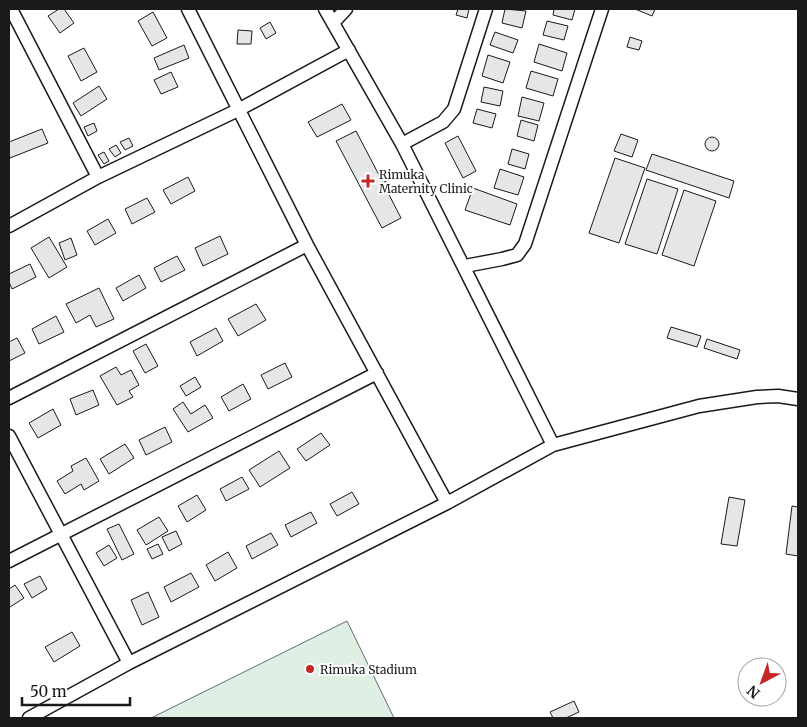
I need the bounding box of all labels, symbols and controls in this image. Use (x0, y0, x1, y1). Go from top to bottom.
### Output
place label: Rimuka Maternity Clinic (379, 167, 473, 196)
marker: Rimuka Maternity Clinic (361, 174, 375, 188)
north arrow (737, 657, 787, 707)
place label: Rimuka Stadium (320, 662, 417, 677)
marker: Rimuka Stadium (304, 663, 316, 675)
scale bar (22, 674, 130, 706)
text: N (743, 681, 764, 702)
text: 50 m (30, 682, 67, 701)

